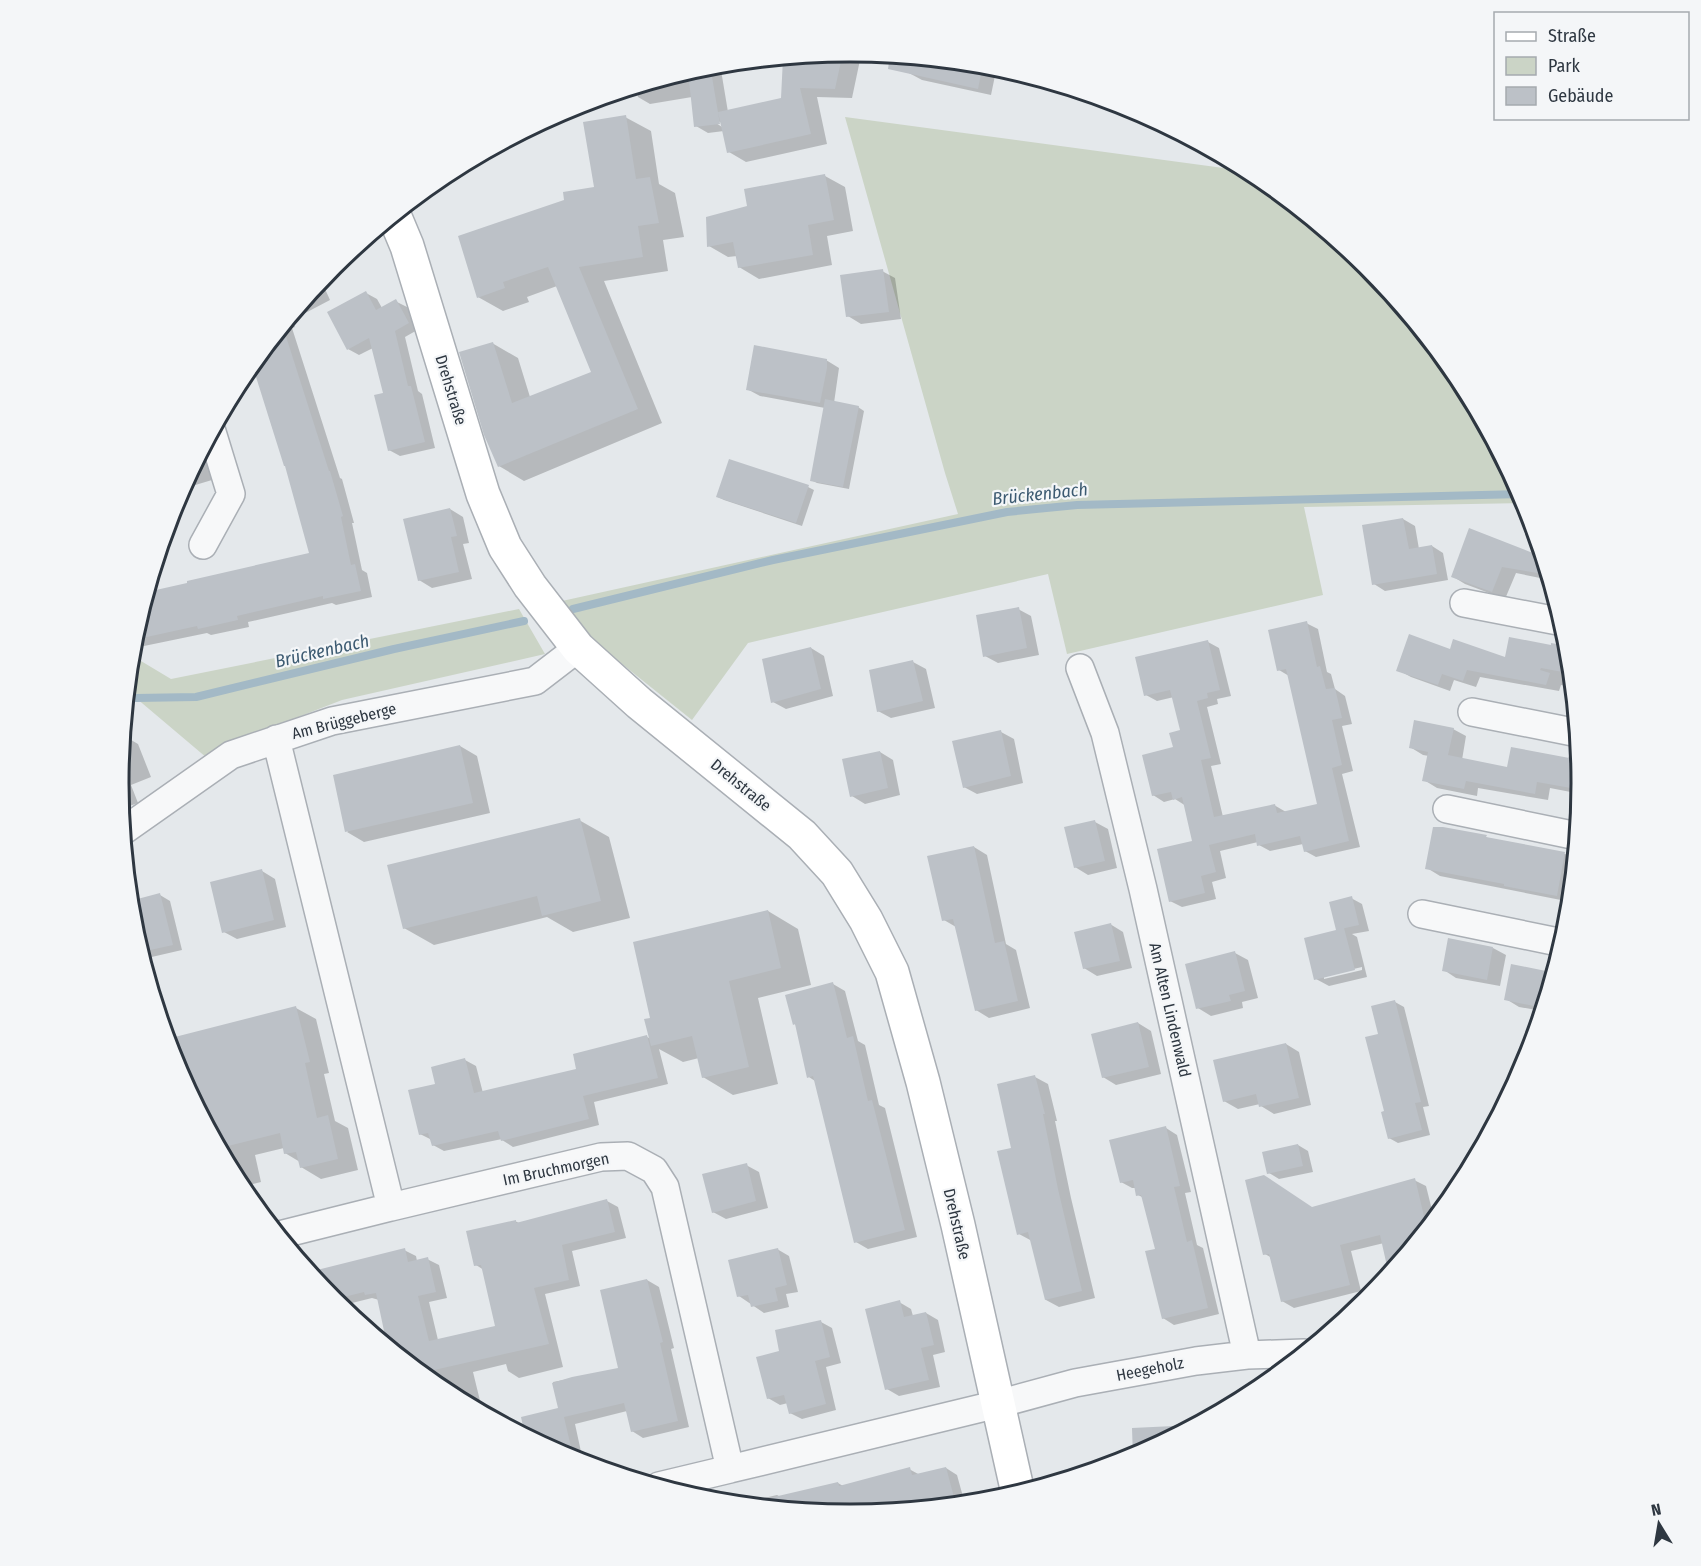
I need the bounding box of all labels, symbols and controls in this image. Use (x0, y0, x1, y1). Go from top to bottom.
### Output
legend (1494, 12, 1689, 120)
text: Straße (1548, 25, 1596, 47)
text: Park (1548, 55, 1581, 77)
text: Gebäude (1548, 85, 1614, 107)
street label: Drehstraße (431, 353, 471, 427)
water label: Brückenbach (991, 478, 1089, 510)
water label: Brückenbach (273, 629, 371, 673)
street label: Am Brüggeberge (290, 699, 398, 743)
street label: Drehstraße (707, 755, 775, 815)
street label: Am Alten Lindenwald (1145, 941, 1195, 1079)
street label: Im Bruchmorgen (501, 1148, 611, 1190)
street label: Drehstraße (940, 1187, 974, 1261)
street label: Heegeholz (1115, 1353, 1185, 1385)
north arrow (1629, 1494, 1689, 1554)
text: N (1650, 1500, 1663, 1520)

